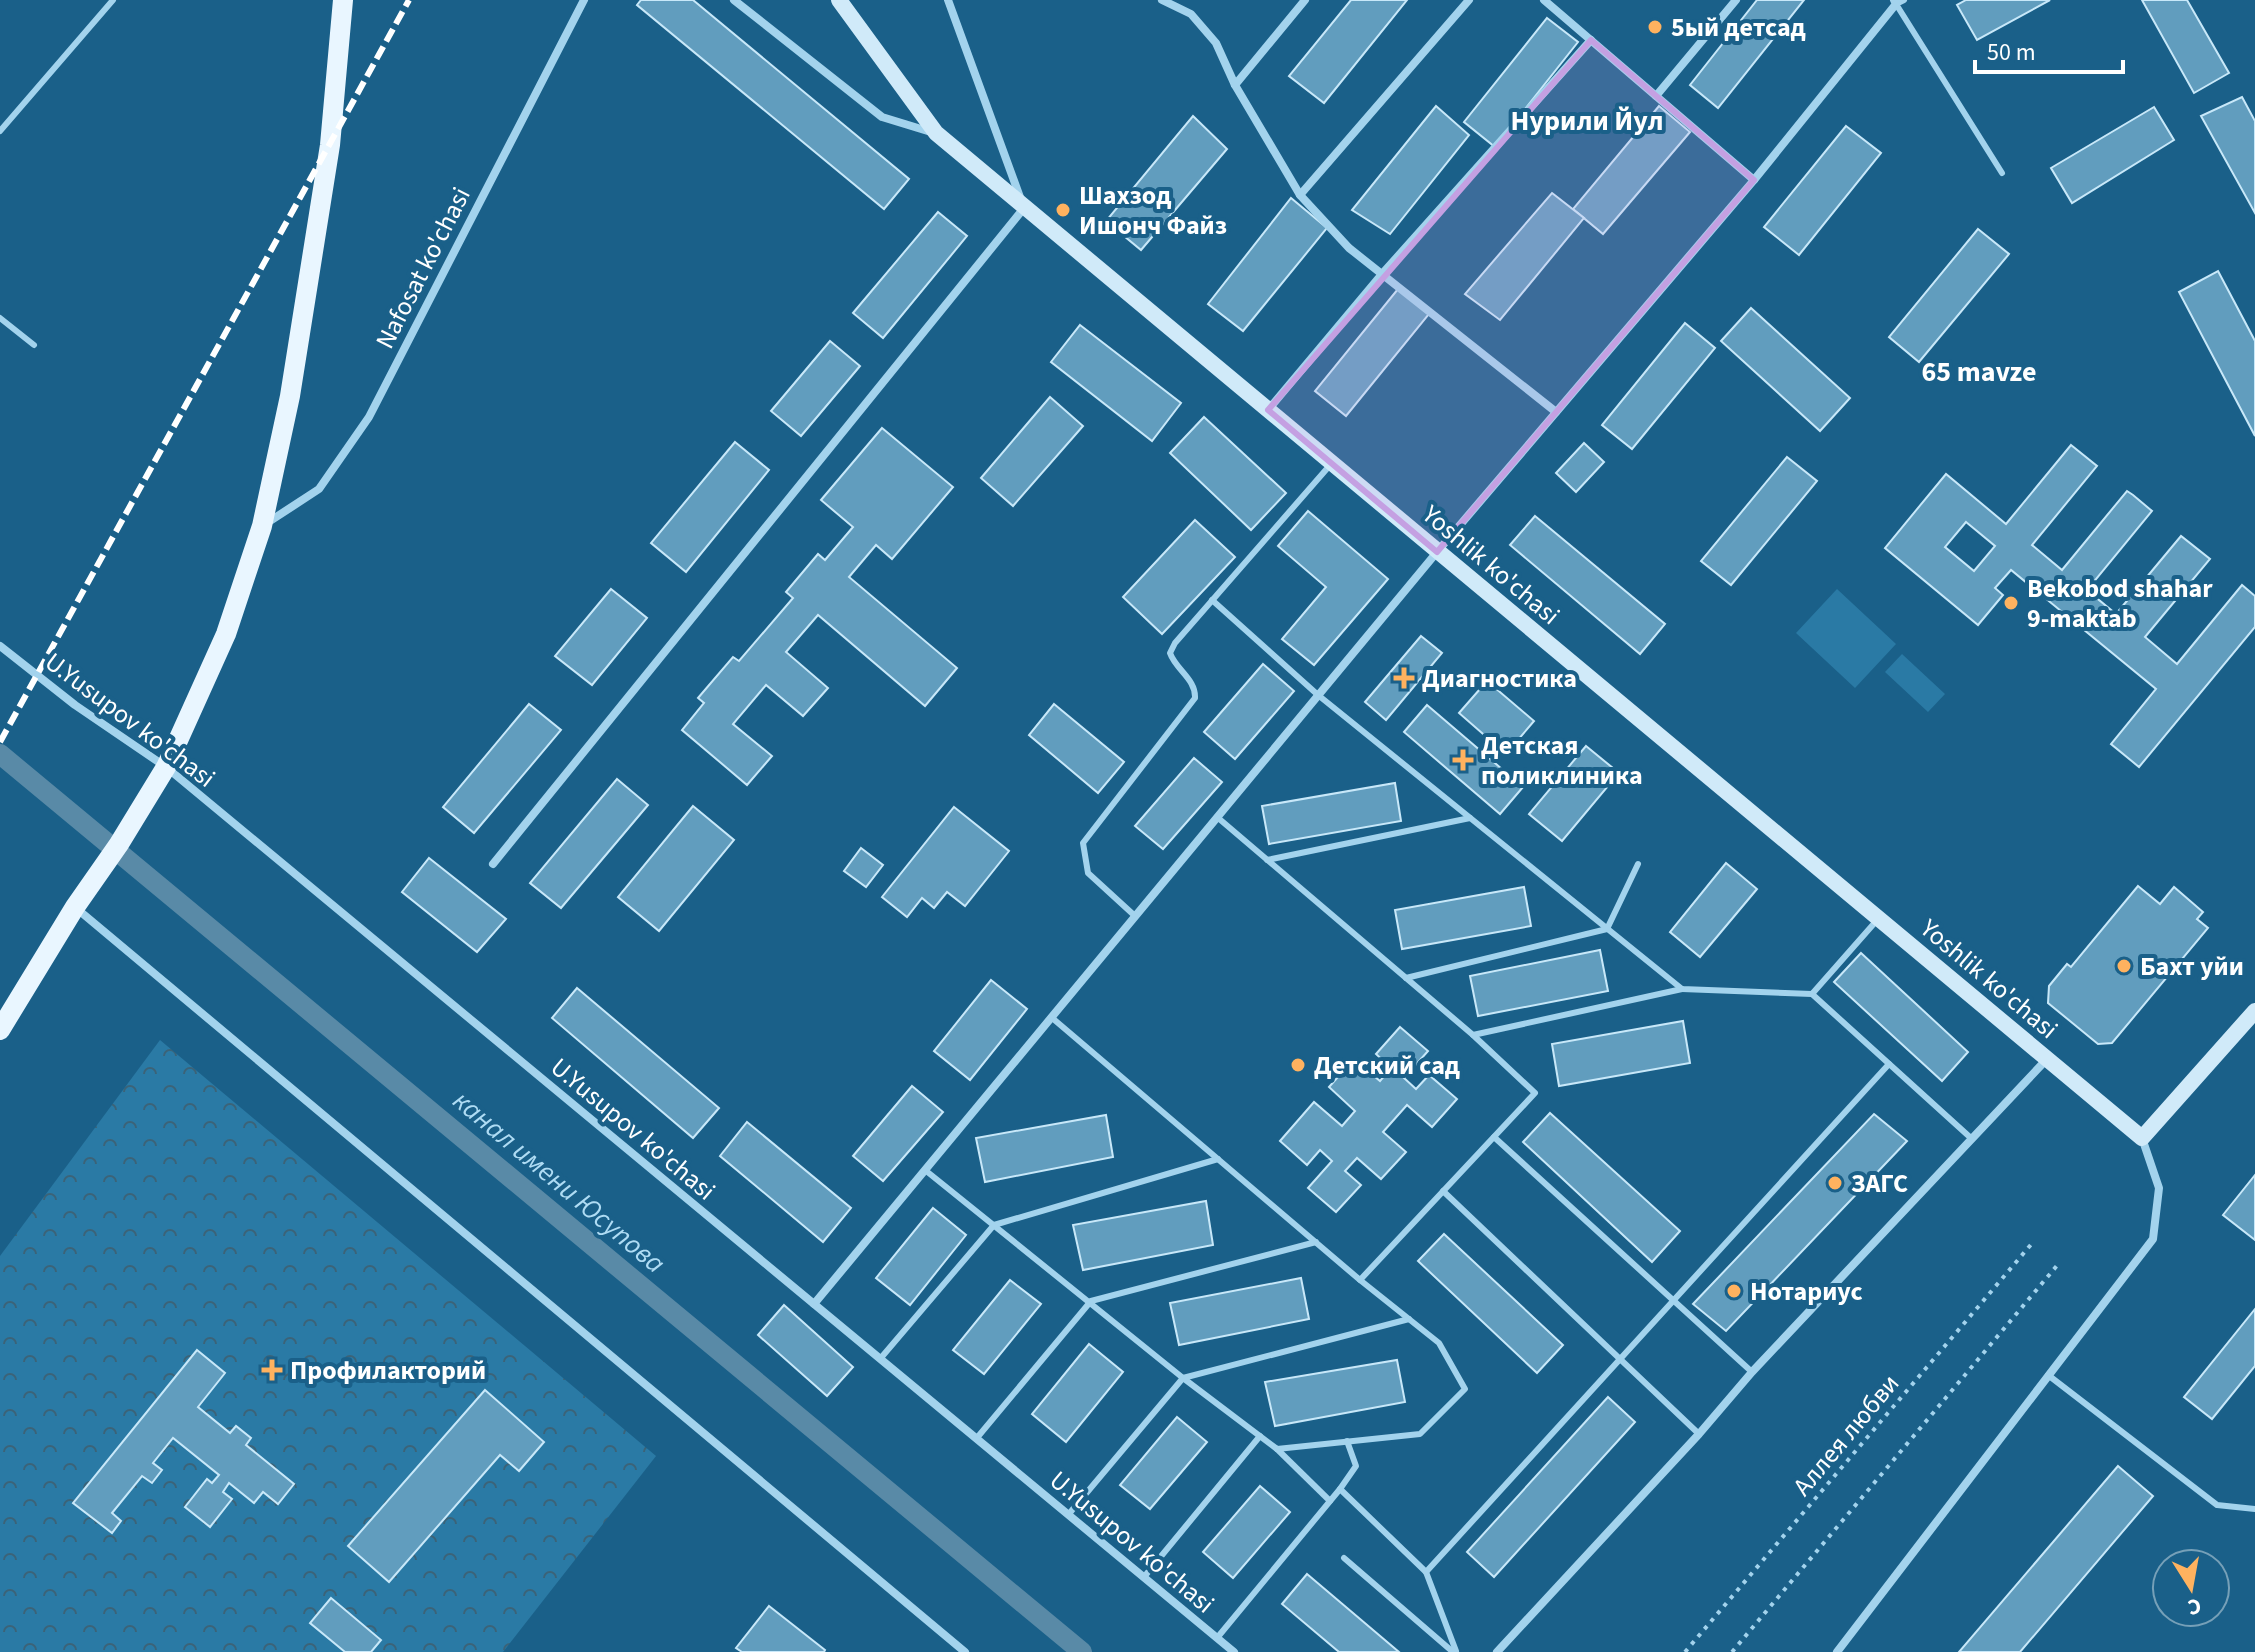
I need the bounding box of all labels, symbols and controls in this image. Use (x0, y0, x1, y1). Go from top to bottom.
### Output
place label: 5ый детсад (1671, 9, 1806, 46)
marker: 5ый детсад (1646, 18, 1664, 36)
scale bar (1975, 24, 2123, 74)
text: 50 m (1987, 35, 2036, 70)
district label: Нурили Йул (1511, 101, 1663, 141)
place label: Шахзод Ишонч Файз (1079, 177, 1227, 244)
street label: Nafosat ko'chasi (366, 181, 480, 355)
marker: Шахзод Ишонч Файз (1054, 201, 1072, 219)
district label: 65 mavze (1922, 352, 2036, 392)
street label: Yoshlik ko'chasi (1413, 496, 1568, 634)
place label: Bekobod shahar 9-maktab (2027, 570, 2213, 637)
marker: Bekobod shahar 9-maktab (2002, 594, 2020, 612)
street label: U.Yusupov ko'chasi (37, 644, 223, 796)
place label: Диагностика (1422, 660, 1577, 697)
marker: Диагностика (1393, 667, 1415, 689)
place label: Детская поликлиника (1481, 727, 1643, 794)
marker: Детская поликлиника (1452, 749, 1474, 771)
street label: Yoshlik ko'chasi (1911, 910, 2066, 1048)
place label: Бахт уйи (2140, 948, 2244, 985)
marker: Бахт уйи (2115, 957, 2133, 975)
place label: Детский сад (1314, 1047, 1460, 1084)
street label: U.Yusupov ko'chasi (543, 1049, 723, 1209)
marker: Детский сад (1289, 1056, 1307, 1074)
water label: канал имени Юсупова (444, 1081, 674, 1283)
place label: ЗАГС (1851, 1165, 1908, 1202)
marker: ЗАГС (1826, 1174, 1844, 1192)
place label: Нотариус (1750, 1273, 1863, 1310)
marker: Нотариус (1725, 1282, 1743, 1300)
place label: Профилакторий (290, 1352, 486, 1389)
marker: Профилакторий (261, 1359, 283, 1381)
street label: Аллея любви (1784, 1366, 1908, 1504)
street label: U.Yusupov ko'chasi (1042, 1462, 1222, 1622)
north arrow (2151, 1548, 2231, 1628)
text: С (2185, 1590, 2204, 1624)

